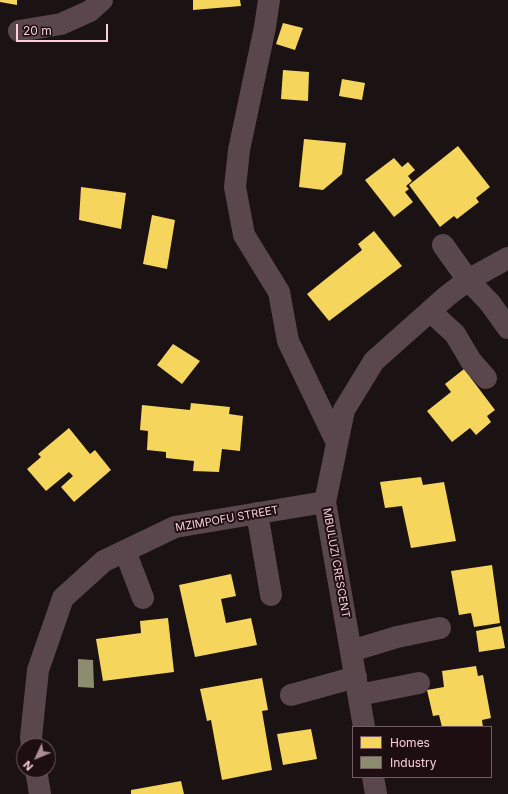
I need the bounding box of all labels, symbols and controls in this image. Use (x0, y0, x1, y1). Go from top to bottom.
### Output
scale bar (18, 16, 110, 42)
text: 20 m (23, 23, 52, 38)
street label: MZIMPOFU STREET (174, 503, 280, 535)
street label: MBULUZI CRESCENT (320, 507, 352, 619)
legend (352, 726, 492, 778)
text: Homes (390, 735, 430, 750)
north arrow (16, 738, 56, 778)
text: Industry (390, 755, 436, 770)
text: N (20, 758, 36, 774)

